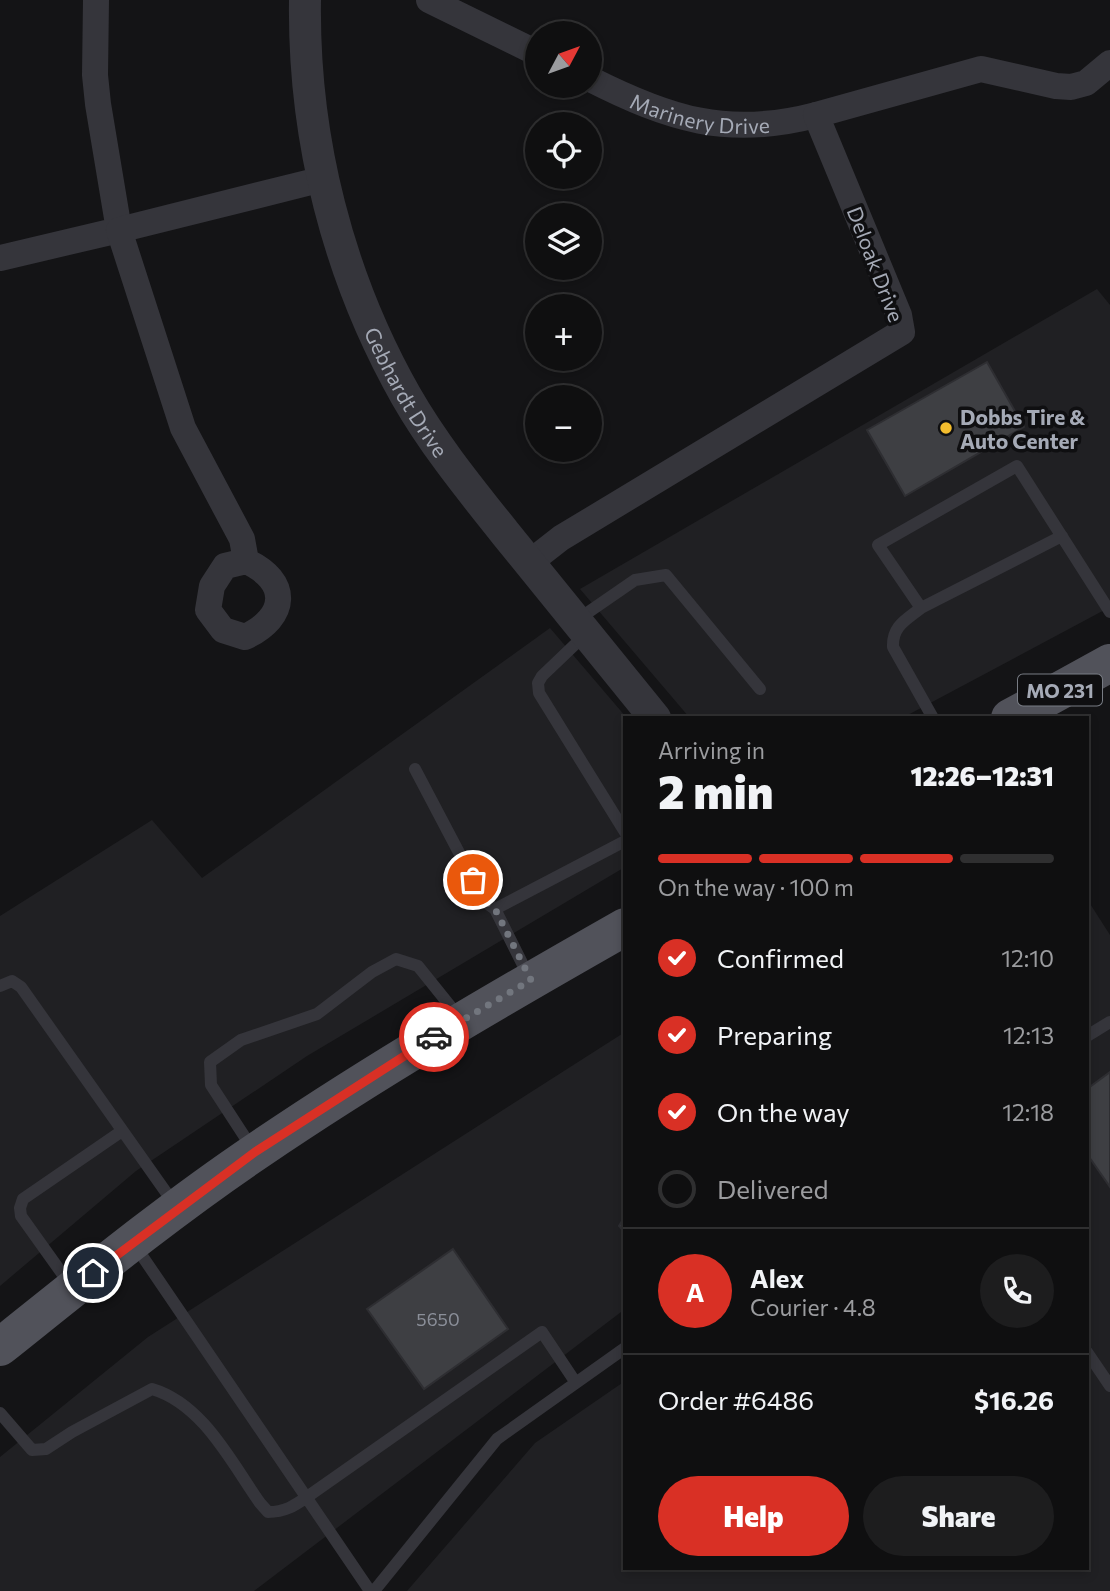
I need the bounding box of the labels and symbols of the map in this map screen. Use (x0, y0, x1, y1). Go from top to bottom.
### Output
north arrow (525, 21, 602, 98)
street label: Marinery Drive (627, 87, 771, 137)
street label: Deloak Drive (843, 203, 909, 325)
street label: Gebhardt Drive (360, 323, 454, 461)
place label: Dobbs Tire & Auto Center (960, 404, 1085, 453)
marker: Dobbs Tire & Auto Center (938, 420, 954, 436)
road number: MO 231 (1018, 674, 1102, 706)
pin (443, 850, 503, 910)
courier (399, 1002, 469, 1072)
pin (63, 1243, 123, 1303)
house number: 5650 (416, 1308, 460, 1330)

